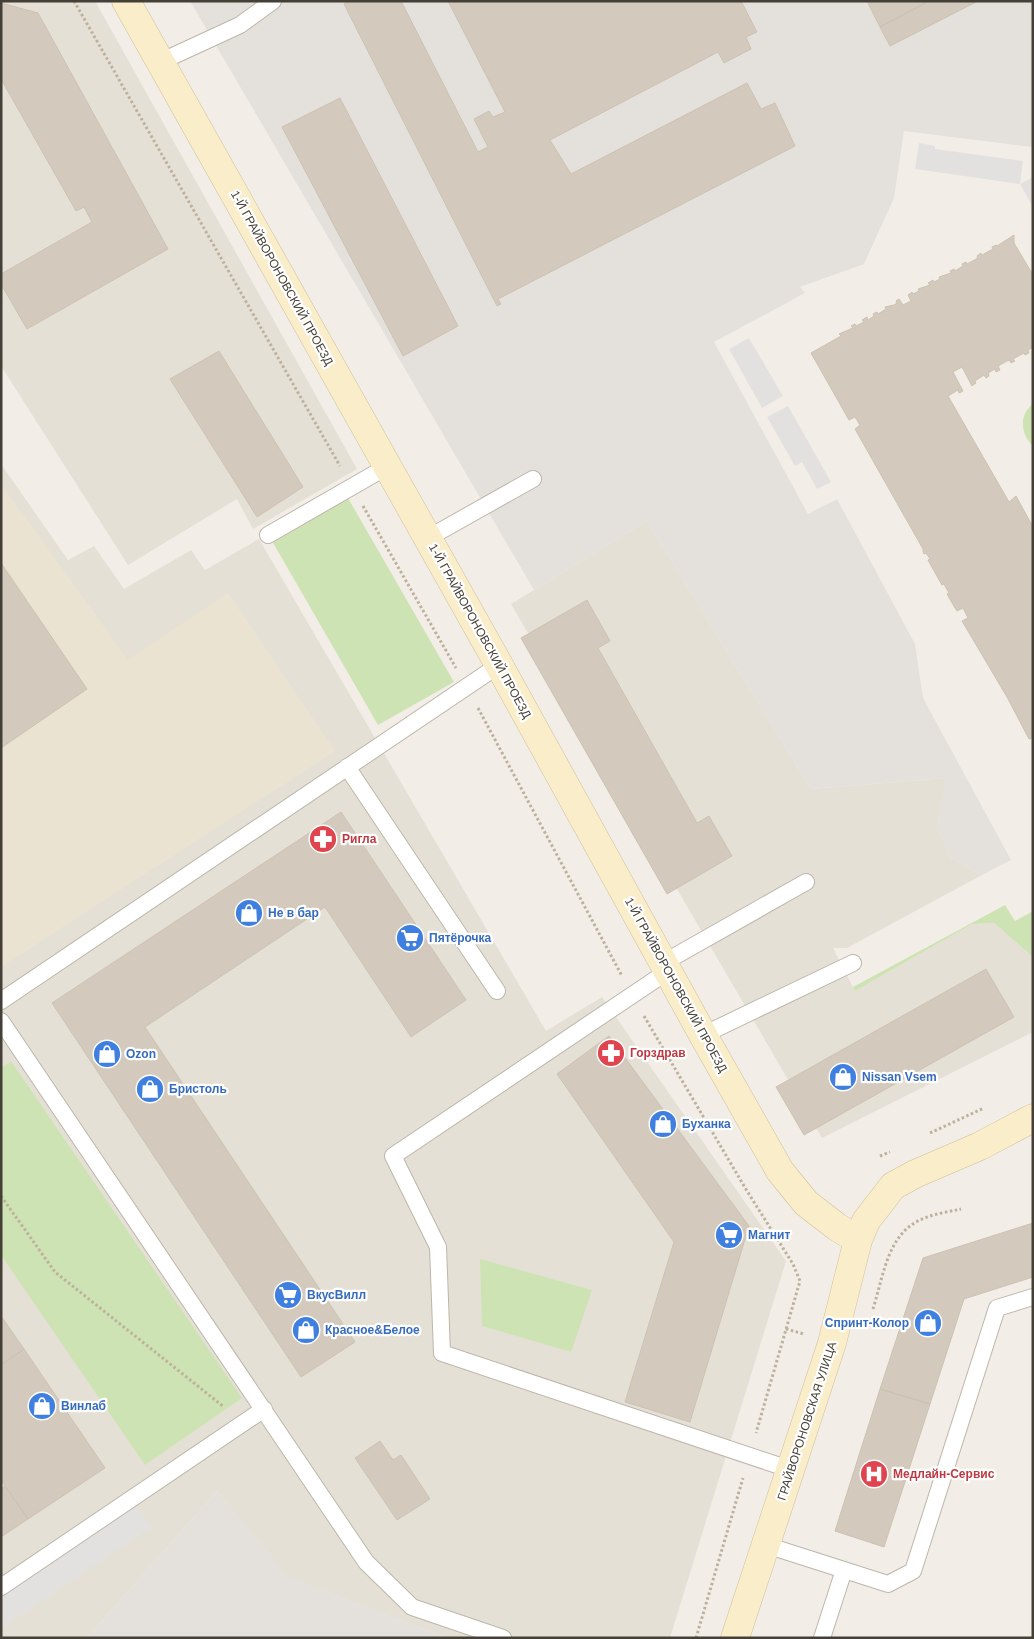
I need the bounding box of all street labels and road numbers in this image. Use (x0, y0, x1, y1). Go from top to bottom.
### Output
street label: 1-Й ГРАЙВОРОНОВСКИЙ ПРОЕЗД (228, 188, 337, 368)
street label: 1-Й ГРАЙВОРОНОВСКИЙ ПРОЕЗД (426, 541, 535, 721)
street label: 1-Й ГРАЙВОРОНОВСКИЙ ПРОЕЗД (622, 895, 731, 1075)
street label: ГРАЙВОРОНОВСКАЯ УЛИЦА (774, 1339, 839, 1502)

